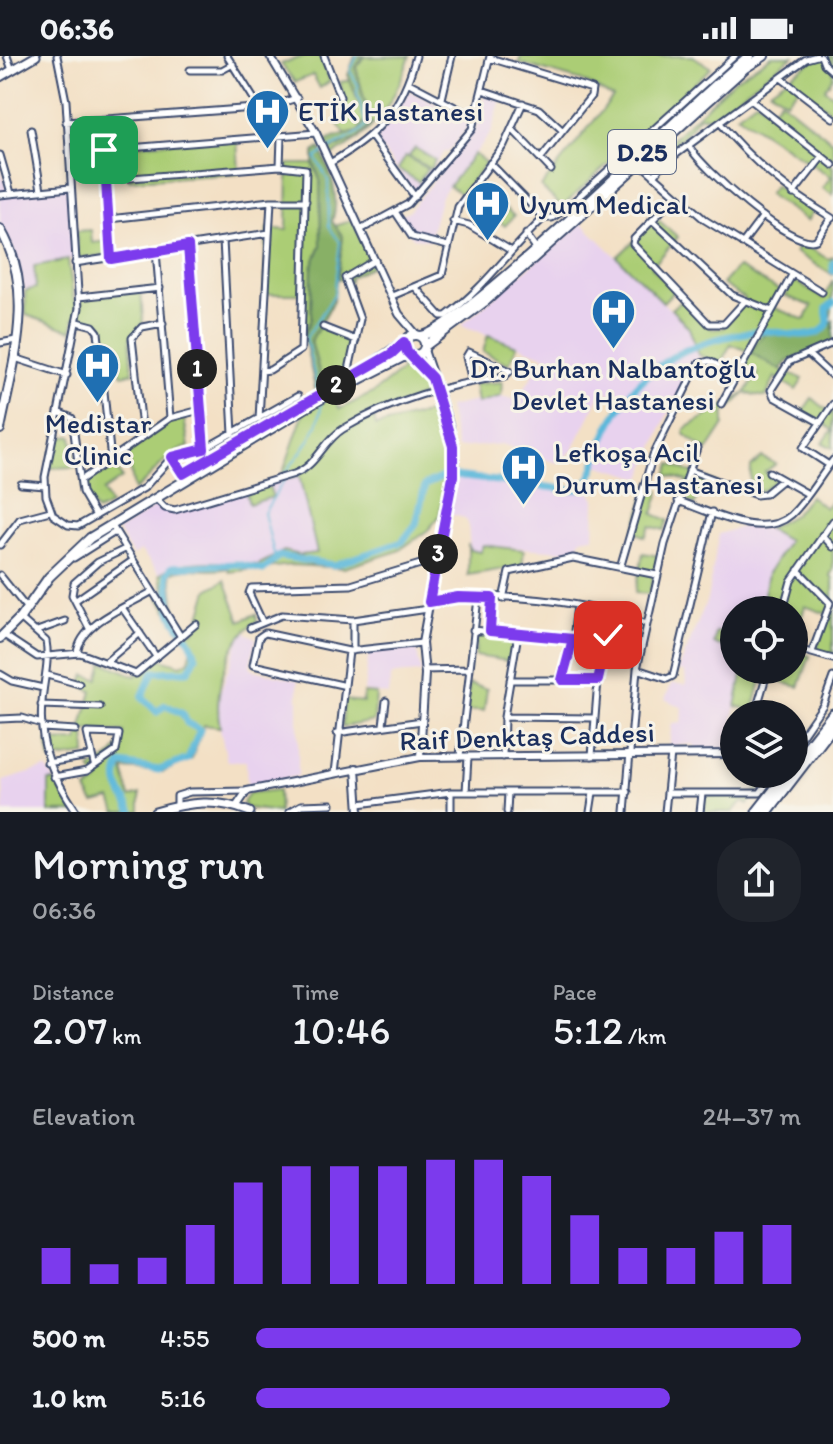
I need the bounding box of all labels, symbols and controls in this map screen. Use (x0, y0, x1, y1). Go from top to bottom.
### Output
text: 06:36 (40, 10, 114, 47)
hospital icon: ETİK Hastanesi (243, 87, 291, 150)
place label: ETİK Hastanesi (298, 94, 483, 128)
pin (70, 116, 138, 184)
icon: arrive (82, 128, 126, 172)
road number: D.25 (608, 130, 676, 174)
hospital icon: Uyum Medical (464, 180, 512, 243)
place label: Uyum Medical (519, 187, 688, 221)
hospital icon: Dr. Burhan Nalbantoğlu Devlet Hastanesi (589, 287, 637, 350)
hospital icon: Medistar Clinic (74, 342, 122, 405)
pin: 1 (177, 349, 217, 389)
place label: Dr. Burhan Nalbantoğlu Devlet Hastanesi (470, 351, 757, 417)
text: 1 (192, 355, 202, 382)
pin: 2 (316, 365, 356, 405)
text: 2 (330, 371, 342, 398)
place label: Medistar Clinic (45, 406, 151, 472)
place label: Lefkoşa Acil Durum Hastanesi (554, 435, 763, 501)
hospital icon: Lefkoşa Acil Durum Hastanesi (499, 444, 547, 507)
pin: 3 (418, 534, 458, 574)
text: 3 (432, 540, 444, 567)
map controls (720, 596, 808, 788)
button: locate (720, 596, 808, 684)
pin (574, 601, 642, 669)
icon: check (586, 613, 630, 657)
button: layers (720, 700, 808, 788)
street label: Raif Denktaş Caddesi (399, 715, 655, 757)
text: Morning run (32, 837, 265, 890)
button: share (717, 838, 801, 922)
text: 06:36 (32, 894, 96, 926)
text: Distance (32, 979, 114, 1006)
text: Time (292, 979, 339, 1006)
text: Pace (553, 979, 597, 1006)
text: 2.07 (32, 1006, 107, 1054)
text: 10:46 (292, 1006, 391, 1054)
text: 5:12 (553, 1006, 623, 1054)
text: km (107, 1023, 141, 1050)
text: /km (623, 1023, 666, 1050)
text: Elevation (32, 1100, 135, 1132)
text: 24–37 m (702, 1100, 801, 1132)
text: 500 m (32, 1322, 105, 1354)
text: 4:55 (160, 1322, 209, 1354)
text: 1.0 km (32, 1382, 107, 1414)
text: 5:16 (160, 1382, 206, 1414)

